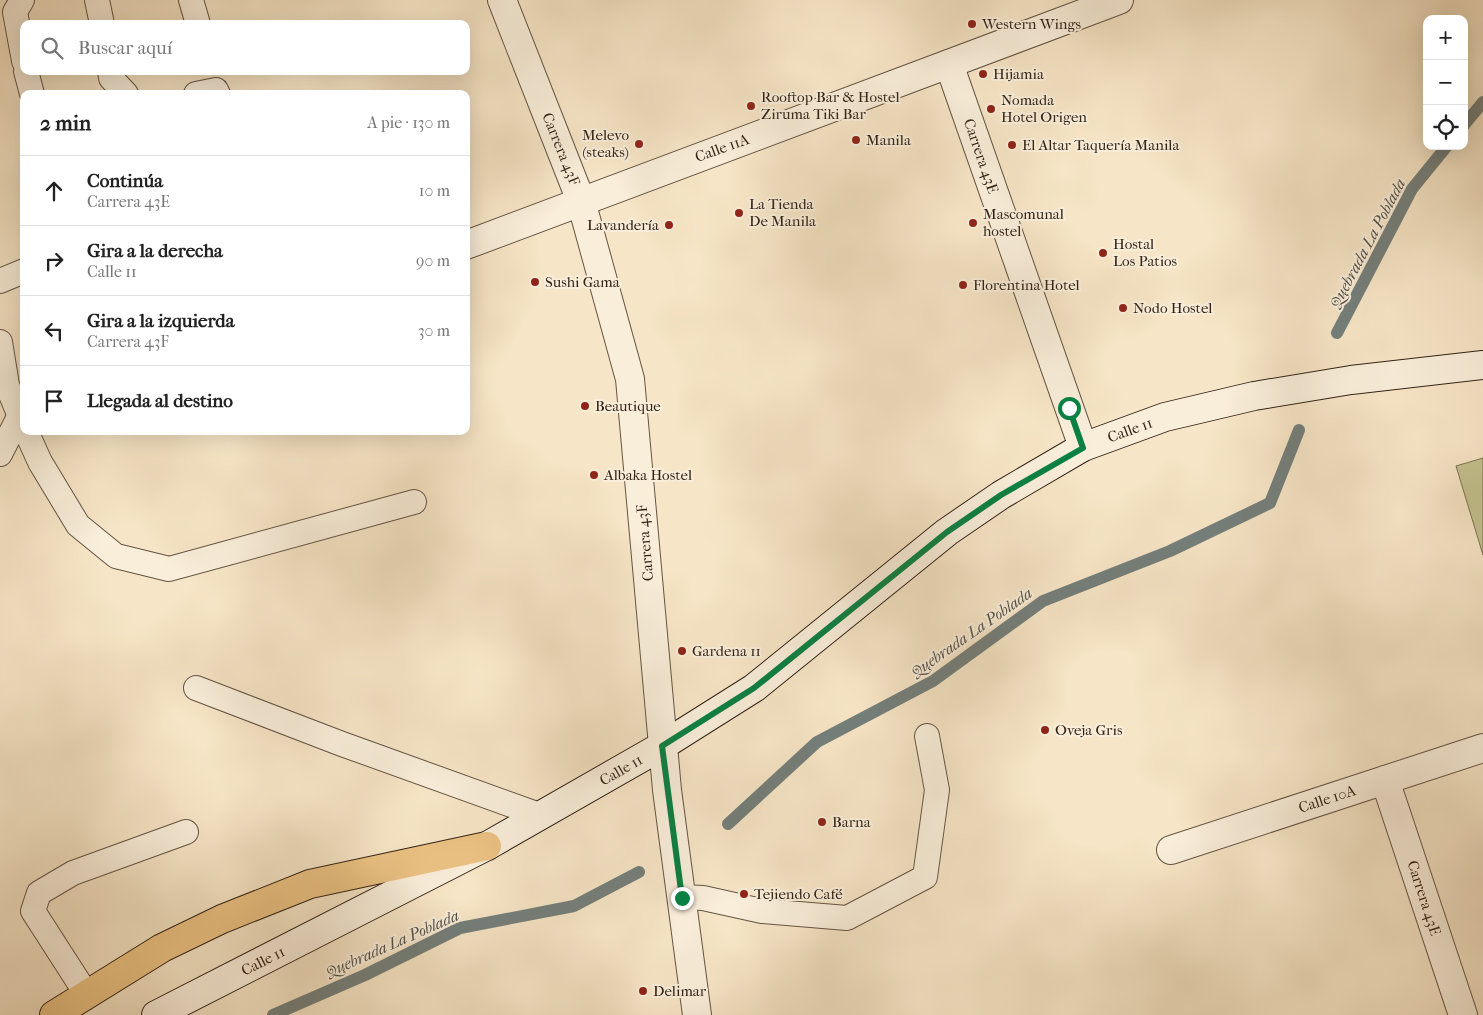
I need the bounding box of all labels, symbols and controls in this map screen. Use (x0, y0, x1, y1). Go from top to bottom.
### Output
place label: Western Wings (981, 15, 1082, 33)
map controls (1423, 15, 1468, 150)
button: + (1423, 15, 1468, 60)
marker: Western Wings (966, 18, 978, 30)
search box (20, 20, 470, 75)
icon: search (38, 34, 66, 62)
text: Buscar aquí (78, 37, 172, 59)
button: − (1423, 60, 1468, 105)
place label: Hijamia (993, 65, 1045, 83)
marker: Hijamia (977, 68, 989, 80)
place label: Rooftop Bar & Hostel Ziruma Tiki Bar (761, 88, 900, 123)
place label: Nomada Hotel Origen (1001, 91, 1087, 126)
marker: Rooftop Bar & Hostel Ziruma Tiki Bar (745, 100, 757, 112)
marker: Nomada Hotel Origen (985, 103, 997, 115)
button: locate (1423, 105, 1468, 150)
street label: Carrera 43F (538, 110, 584, 188)
text: 2 min (40, 111, 91, 135)
text: A pie · 130 m (367, 113, 450, 132)
street label: Carrera 43E (960, 116, 1002, 196)
place label: Melevo (steaks) (582, 126, 629, 161)
street label: Calle 11A (692, 130, 752, 166)
place label: Manila (866, 131, 912, 149)
marker: Manila (850, 134, 862, 146)
place label: El Altar Taquería Manila (1022, 136, 1181, 154)
marker: Melevo (steaks) (633, 138, 645, 150)
marker: El Altar Taquería Manila (1006, 139, 1018, 151)
text: Continúa (87, 170, 163, 192)
water label: Quebrada La Poblada (1325, 175, 1410, 312)
icon: ahead (40, 177, 68, 205)
text: 10 m (419, 181, 450, 200)
text: Carrera 43E (87, 192, 170, 211)
place label: La Tienda De Manila (749, 195, 817, 230)
place label: Mascomunal hostel (983, 205, 1064, 240)
marker: La Tienda De Manila (733, 207, 745, 219)
place label: Lavandería (587, 216, 660, 234)
marker: Mascomunal hostel (967, 217, 979, 229)
marker: Lavandería (663, 219, 675, 231)
place label: Hostal Los Patios (1113, 235, 1178, 270)
text: Gira a la derecha (87, 240, 223, 262)
icon: right (40, 247, 68, 275)
marker: Hostal Los Patios (1097, 247, 1109, 259)
text: 90 m (416, 251, 450, 270)
text: Calle 11 (87, 262, 137, 281)
place label: Sushi Gama (545, 273, 621, 291)
marker: Sushi Gama (529, 276, 541, 288)
place label: Florentina Hotel (973, 276, 1080, 294)
marker: Florentina Hotel (957, 279, 969, 291)
place label: Nodo Hostel (1133, 299, 1212, 317)
marker: Nodo Hostel (1117, 302, 1129, 314)
text: Gira a la izquierda (87, 310, 234, 332)
icon: left (40, 317, 68, 345)
text: 30 m (418, 321, 450, 340)
text: Carrera 43F (87, 332, 169, 351)
icon: arrive (40, 387, 68, 415)
text: Llegada al destino (87, 390, 233, 412)
place label: Beautique (595, 397, 661, 415)
route start (1058, 397, 1081, 420)
marker: Beautique (579, 400, 591, 412)
street label: Calle 11 (1105, 414, 1155, 446)
place label: Albaka Hostel (603, 466, 692, 484)
marker: Albaka Hostel (588, 469, 600, 481)
street label: Carrera 43F (633, 504, 657, 582)
water label: Quebrada La Poblada (906, 583, 1036, 683)
place label: Gardena 11 (692, 642, 761, 660)
marker: Gardena 11 (676, 645, 688, 657)
place label: Oveja Gris (1055, 721, 1123, 739)
marker: Oveja Gris (1039, 724, 1051, 736)
street label: Calle 11 (596, 751, 646, 789)
street label: Calle 10A (1296, 781, 1358, 817)
place label: Barna (832, 813, 872, 831)
marker: Barna (816, 816, 828, 828)
street label: Carrera 43E (1403, 858, 1445, 938)
place label: Tejiendo Café (754, 885, 843, 903)
route end (671, 887, 694, 910)
marker: Tejiendo Café (738, 888, 750, 900)
water label: Quebrada La Poblada (322, 906, 462, 983)
street label: Calle 11 (238, 942, 288, 980)
place label: Delimar (653, 982, 707, 1000)
marker: Delimar (637, 985, 649, 997)

